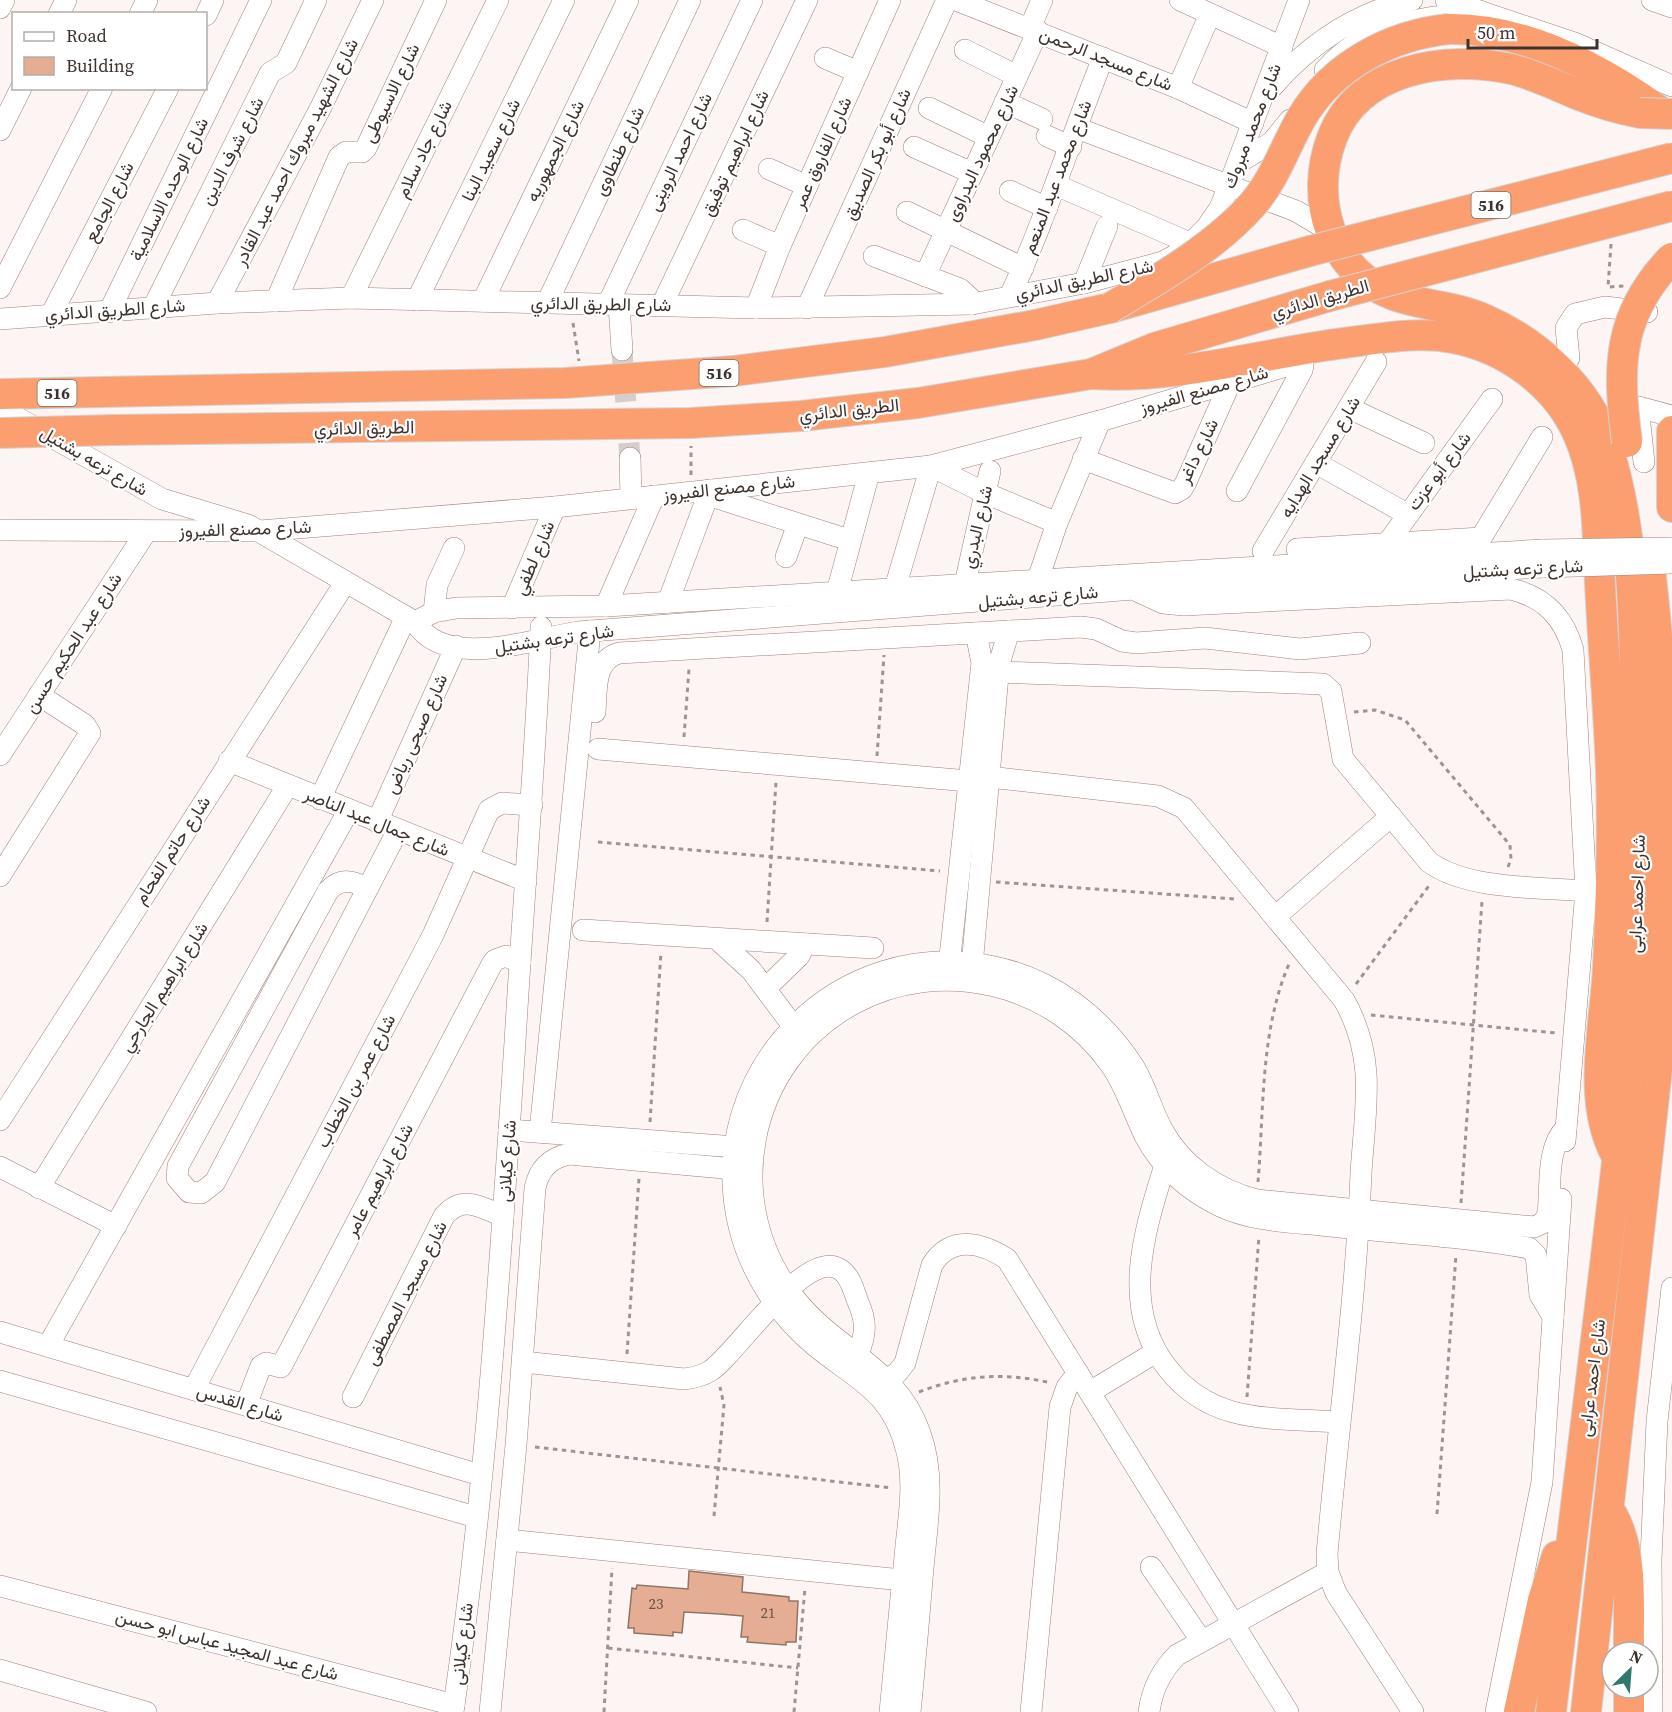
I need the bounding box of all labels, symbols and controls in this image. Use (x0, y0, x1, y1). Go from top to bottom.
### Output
legend (12, 12, 207, 90)
scale bar (1468, 12, 1597, 50)
street label: شارع مسجد الرحمن (1036, 20, 1176, 97)
text: 50 m (1477, 20, 1515, 45)
text: Road (66, 23, 107, 48)
street label: شارع الشهيد مبروك احمد عبد القادر (227, 34, 364, 271)
street label: شارع الاسيوطى (356, 39, 425, 147)
text: Building (66, 53, 134, 78)
street label: شارع محمد مبروك (1216, 59, 1287, 192)
street label: شارع محمود البدراوى (939, 80, 1024, 225)
street label: شارع أبو بكر الصديق (836, 84, 917, 224)
street label: شارع ابراهيم توفيق (694, 86, 775, 220)
street label: شارع احمد الروينى (641, 88, 718, 215)
street label: شارع شرف الدين (194, 92, 270, 209)
street label: شارع الفاروق عمر (785, 93, 857, 214)
street label: شارع سعيد البنا (455, 94, 526, 205)
street label: شارع جاد سلام (389, 96, 458, 202)
street label: شارع الجمهوريه (519, 96, 590, 206)
street label: شارع محمد عبد المنعم (1016, 96, 1097, 257)
street label: شارع طنطاوى (587, 102, 650, 199)
street label: شارع الوحده الاسلامية (123, 113, 214, 265)
street label: شارع الجامع (78, 157, 139, 246)
road number: 516 (1472, 192, 1510, 218)
street label: شارع الطريق الدائري (1012, 253, 1156, 309)
street label: الطريق الدائري (1268, 273, 1372, 327)
street label: شارع الطريق الدائري (530, 290, 672, 320)
street label: شارع الطريق الدائري (44, 292, 186, 330)
street label: شارع مصنع الفيروز (1136, 359, 1271, 420)
road number: 516 (700, 360, 738, 386)
road number: 516 (38, 380, 76, 406)
street label: شارع مسجد الهدايه (1273, 391, 1366, 522)
street label: الطريق الدائري (798, 392, 901, 430)
street label: الطريق الدائري (314, 414, 414, 444)
street label: شارع داغر (1171, 414, 1224, 488)
street label: شارع ترعه بشتيل (36, 420, 153, 502)
street label: شارع أبو عزت (1401, 426, 1476, 515)
street label: شارع مصنع الفيروز (661, 468, 796, 507)
street label: شارع البدري (955, 483, 1001, 572)
street label: شارع مصنع الفيروز (177, 514, 312, 543)
street label: شارع لطفي (507, 517, 563, 600)
street label: شارع ترعه بشتيل (1462, 553, 1584, 584)
street label: شارع عبد الحكيم حسن (18, 568, 127, 718)
street label: شارع ترعه بشتيل (977, 579, 1099, 614)
street label: شارع ترعه بشتيل (493, 618, 615, 659)
street label: شارع صبحى رياض (378, 670, 453, 798)
street label: شارع جمال عبد الناصر (300, 781, 454, 862)
street label: شارع حاتم الفحام (127, 791, 216, 909)
street label: شارع احمد عرابى (1622, 834, 1651, 954)
street label: شارع ابراهيم الجارحي (113, 917, 216, 1058)
street label: شارع عمر بن الخطاب (310, 1010, 401, 1152)
street label: شارع ابراهيم عامر (338, 1119, 419, 1242)
street label: شارع كيلانى (491, 1119, 522, 1203)
street label: شارع مسجد المصطفى (358, 1216, 453, 1369)
street label: شارع احمد عرابى (1572, 1318, 1611, 1438)
street label: شارع القدس (194, 1377, 287, 1428)
house number: 23 (648, 1593, 664, 1614)
street label: شارع كيلانى (444, 1601, 479, 1686)
house number: 21 (760, 1602, 776, 1623)
street label: شارع عبد المجيد عباس ابو حسن (113, 1603, 341, 1686)
north arrow (1600, 1640, 1660, 1700)
text: N (1626, 1644, 1647, 1669)

